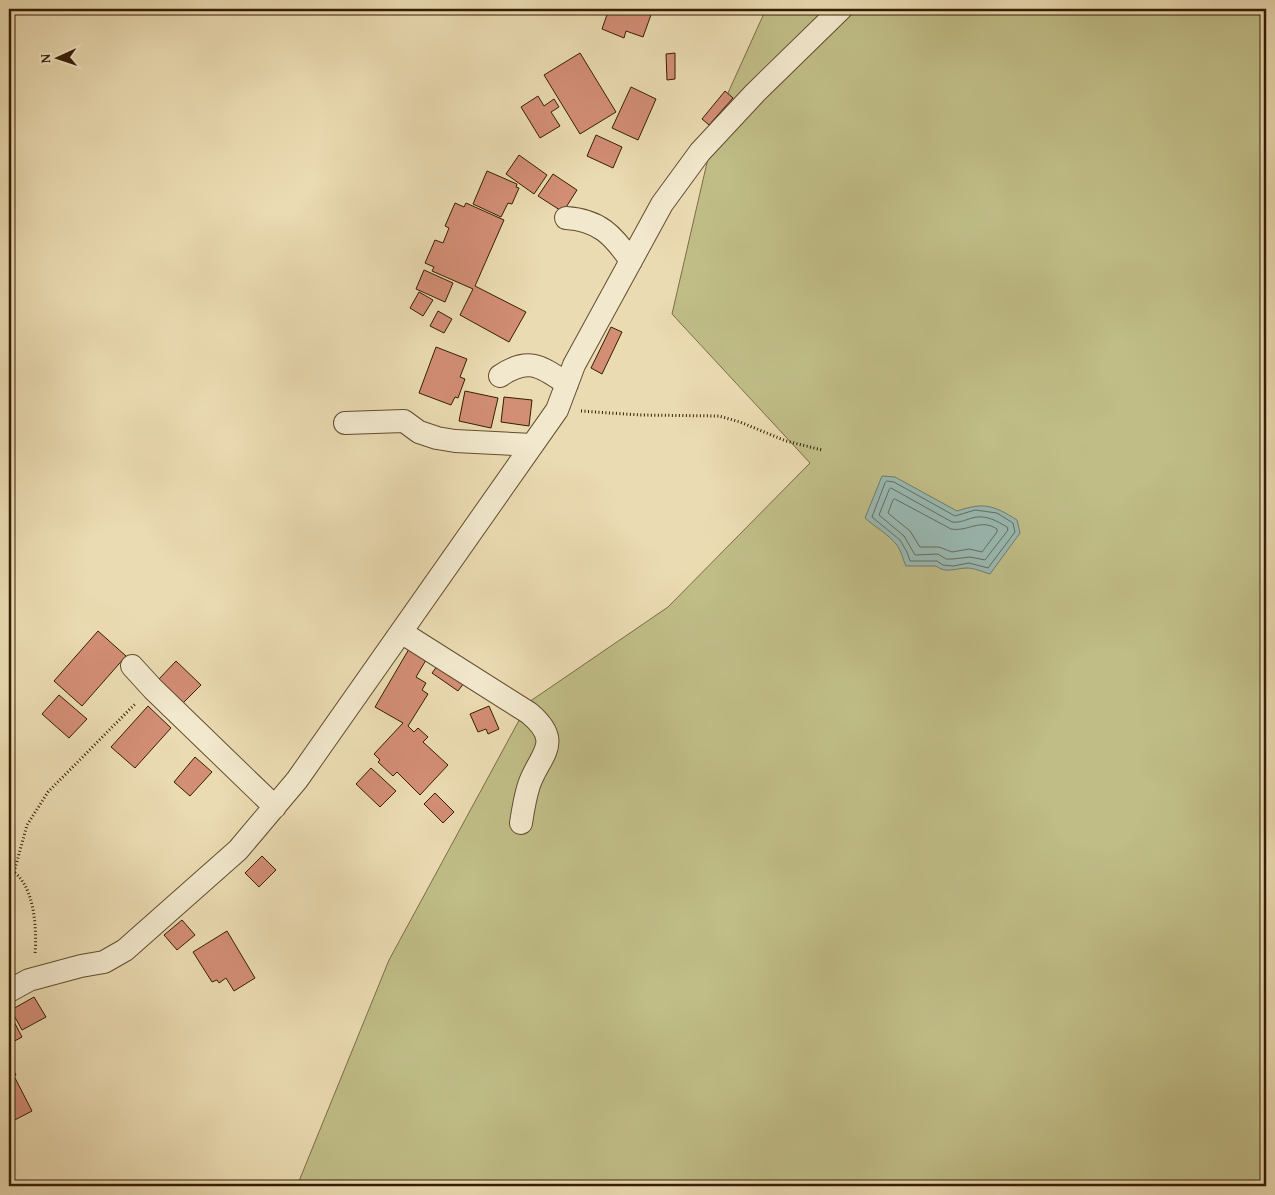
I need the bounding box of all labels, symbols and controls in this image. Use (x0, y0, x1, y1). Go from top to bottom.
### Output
north arrow (32, 32, 82, 82)
text: N (35, 53, 55, 64)

